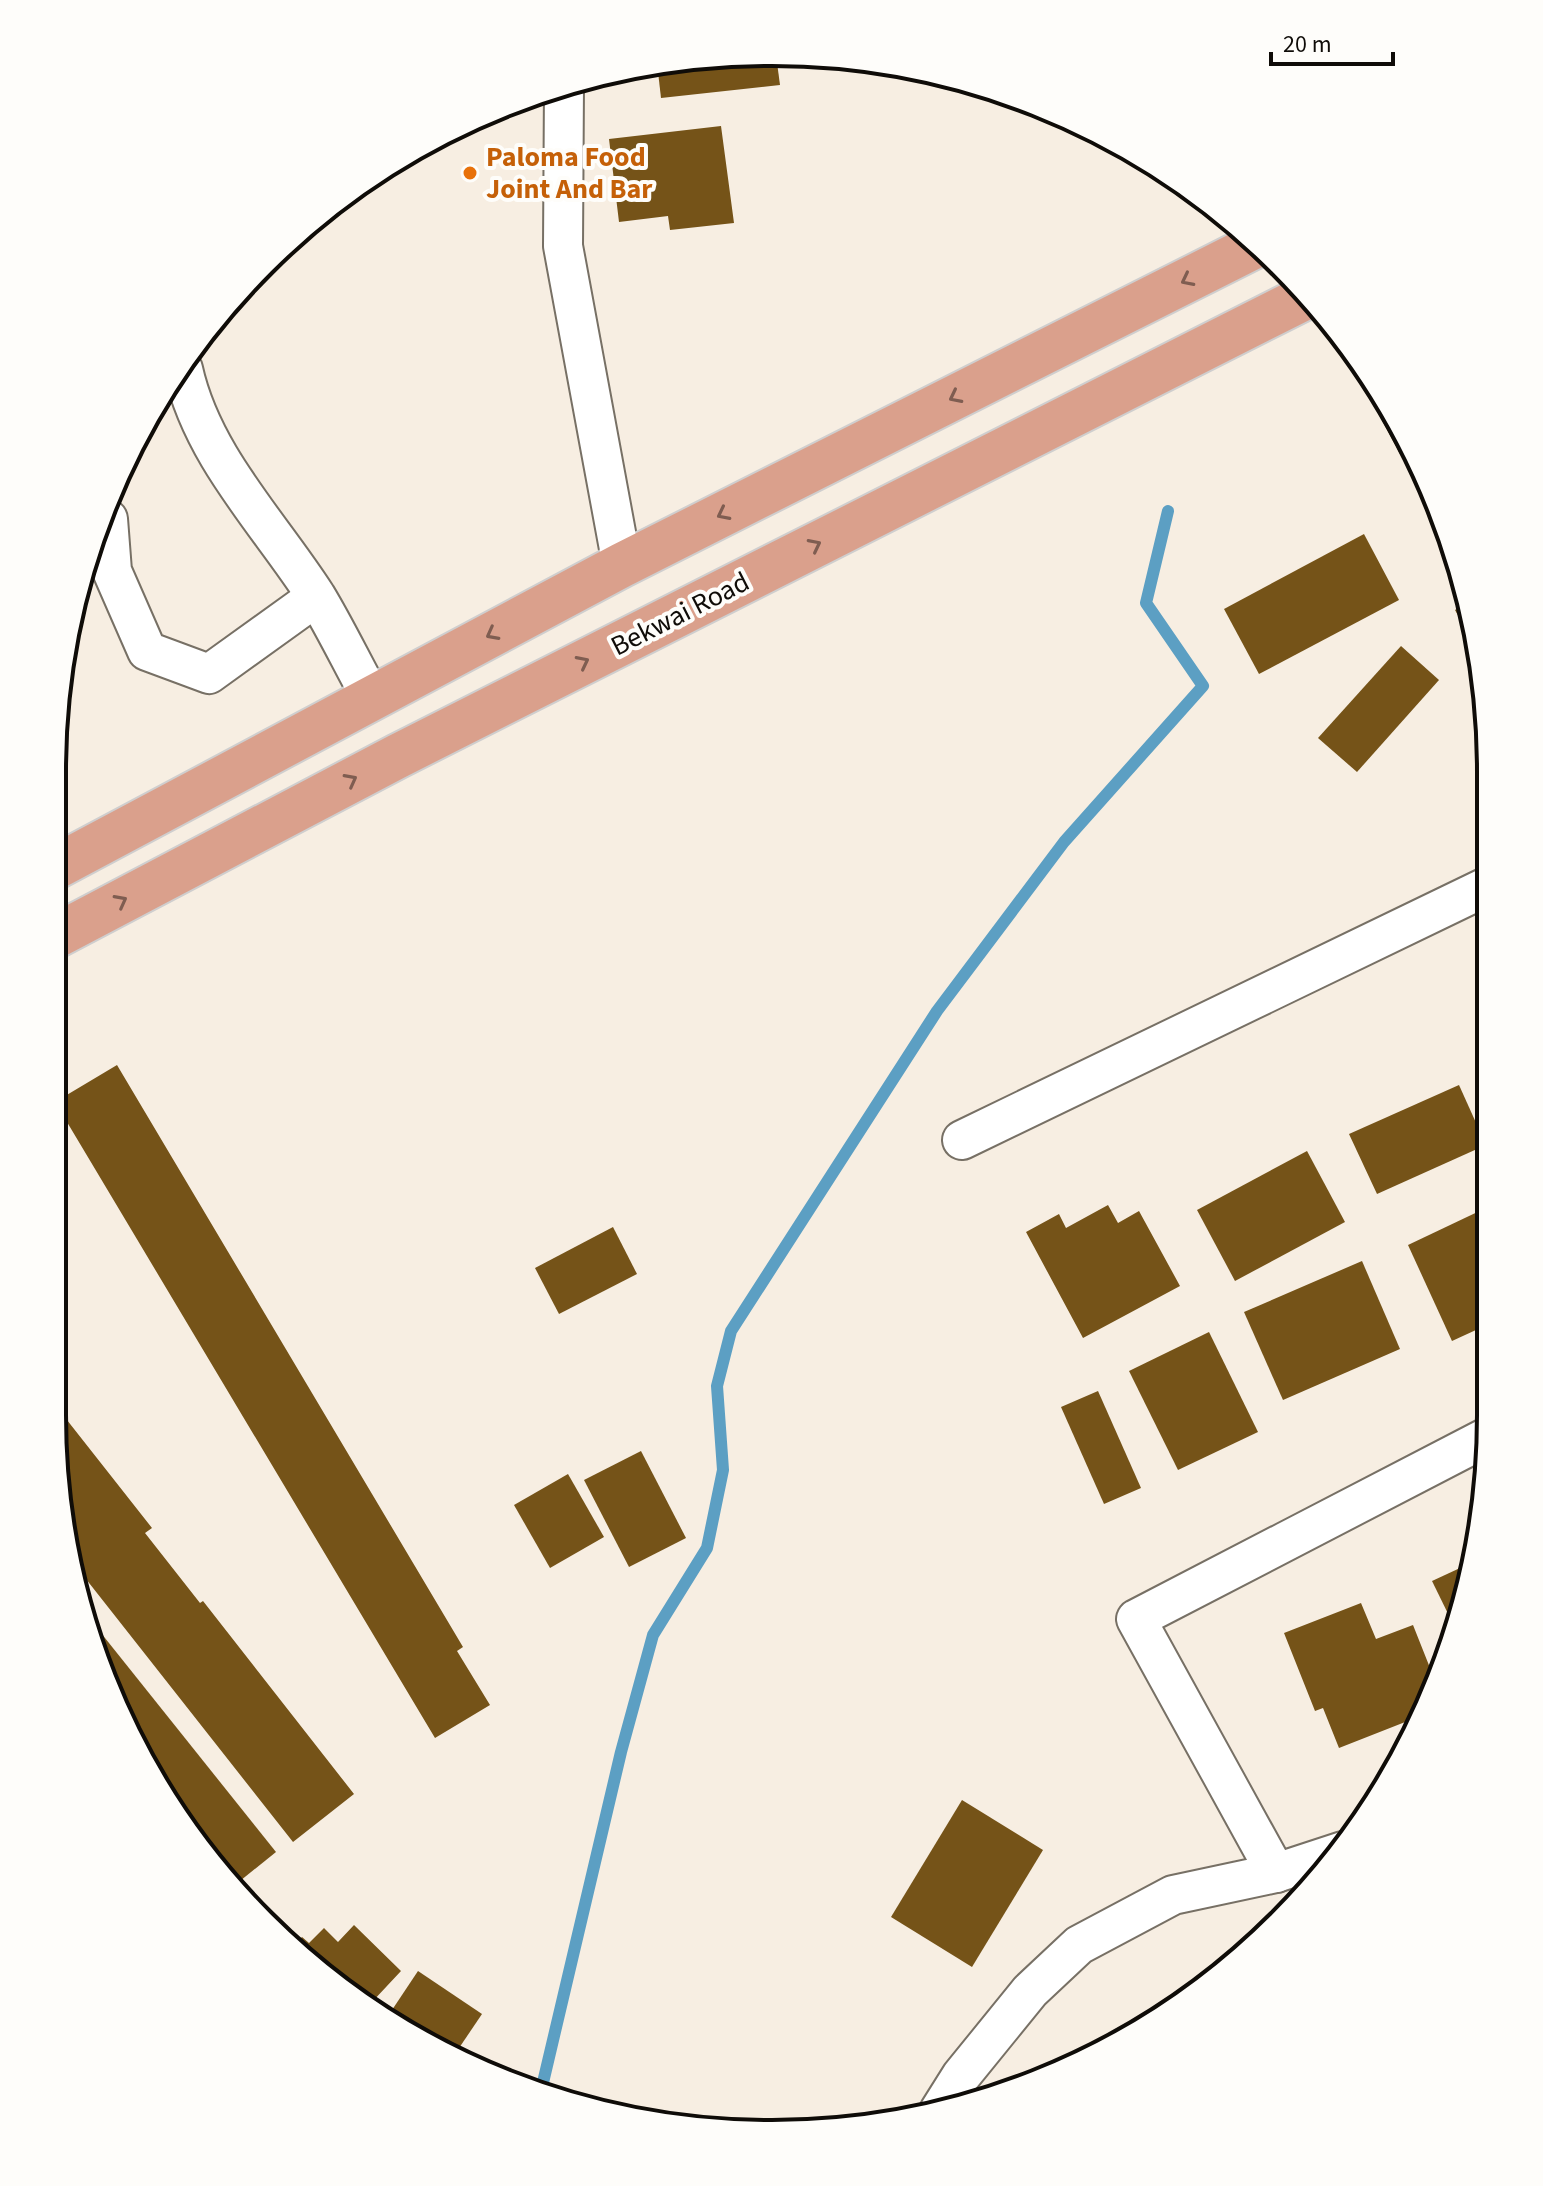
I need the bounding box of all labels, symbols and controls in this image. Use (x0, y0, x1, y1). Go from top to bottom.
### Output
scale bar (1271, 16, 1393, 66)
text: 20 m (1283, 27, 1332, 62)
place label: Paloma Food Joint And Bar (486, 137, 653, 209)
marker: Paloma Food Joint And Bar (461, 164, 479, 182)
one-way arrow (1181, 270, 1196, 286)
one-way arrow (948, 387, 963, 403)
one-way arrow (716, 504, 731, 520)
one-way arrow (806, 540, 821, 555)
street label: Bekwai Road (604, 562, 756, 666)
one-way arrow (486, 625, 501, 640)
one-way arrow (574, 657, 589, 672)
one-way arrow (343, 775, 357, 790)
one-way arrow (113, 896, 127, 911)

